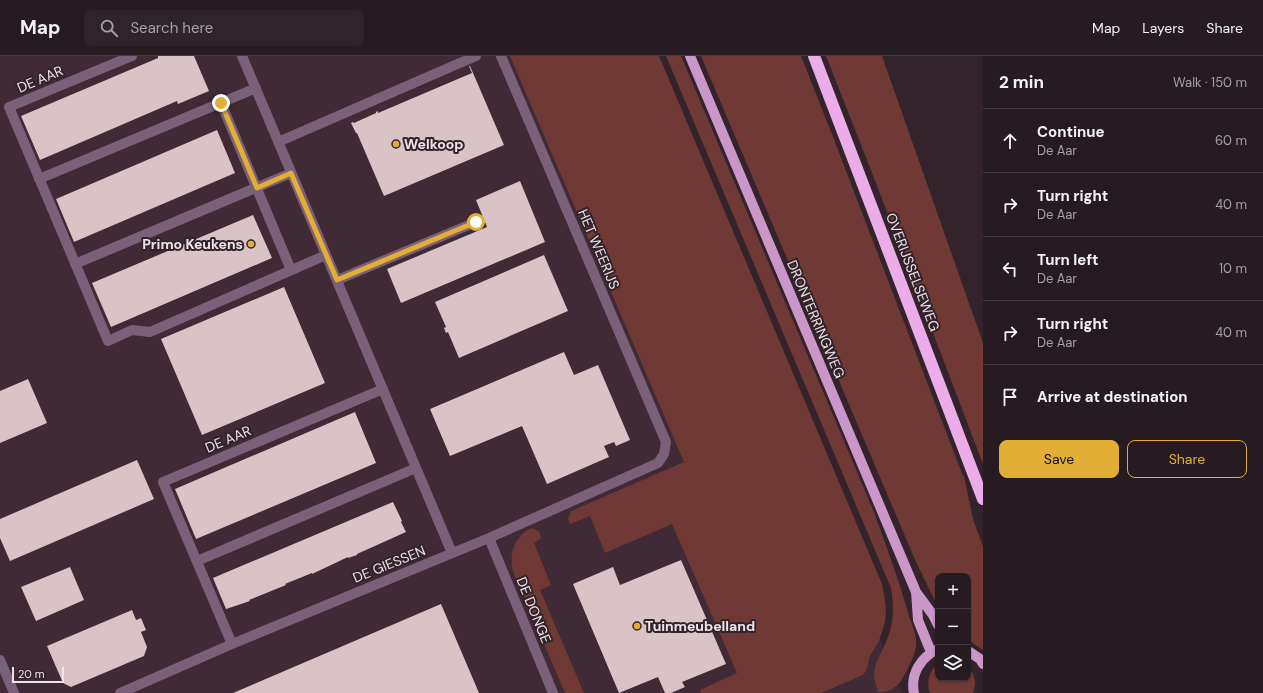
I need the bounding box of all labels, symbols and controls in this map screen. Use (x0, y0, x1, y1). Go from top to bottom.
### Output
search box (84, 10, 364, 46)
text: Map (20, 15, 60, 40)
icon: search (98, 17, 120, 39)
text: Search here (130, 18, 213, 38)
text: Map (1092, 19, 1120, 37)
text: Layers (1142, 19, 1184, 37)
text: Share (1206, 19, 1243, 37)
street label: DE AAR (14, 61, 66, 97)
text: 2 min (999, 71, 1044, 93)
text: Walk · 150 m (1173, 74, 1247, 91)
route end (212, 94, 230, 112)
text: Continue (1037, 122, 1105, 142)
icon: ahead (999, 130, 1021, 152)
text: 60 m (1215, 132, 1247, 149)
place label: Welkoop (404, 135, 463, 153)
marker: Welkoop (391, 139, 401, 149)
text: De Aar (1037, 142, 1077, 159)
text: Turn right (1037, 186, 1108, 206)
icon: right (999, 194, 1021, 216)
text: 40 m (1215, 196, 1247, 213)
street label: HET WEERIJS (574, 206, 624, 292)
text: De Aar (1037, 206, 1077, 223)
street label: OVERIJSSELSEWEG (882, 210, 944, 334)
route start (467, 213, 485, 231)
place label: Primo Keukens (142, 235, 243, 253)
marker: Primo Keukens (246, 239, 256, 249)
text: Turn left (1037, 250, 1098, 270)
street label: DRONTERRINGWEG (783, 257, 849, 381)
icon: left (999, 258, 1021, 280)
text: 10 m (1219, 260, 1247, 277)
text: De Aar (1037, 270, 1077, 287)
text: Turn right (1037, 314, 1108, 334)
icon: right (999, 322, 1021, 344)
text: 40 m (1215, 324, 1247, 341)
text: De Aar (1037, 334, 1077, 351)
icon: arrive (999, 386, 1021, 408)
text: Arrive at destination (1037, 387, 1188, 407)
street label: DE AAR (202, 421, 254, 457)
button: Save (999, 440, 1119, 478)
button: Share (1127, 440, 1247, 478)
street label: DE GIESSEN (350, 541, 428, 587)
map controls (935, 573, 971, 681)
button: + (935, 573, 971, 609)
street label: DE DONGE (513, 574, 555, 646)
button: − (935, 609, 971, 645)
place label: Tuinmeubelland (645, 617, 755, 635)
marker: Tuinmeubelland (632, 621, 642, 631)
button: layers (935, 645, 971, 681)
scale bar (12, 665, 64, 684)
text: 20 m (18, 667, 44, 681)

